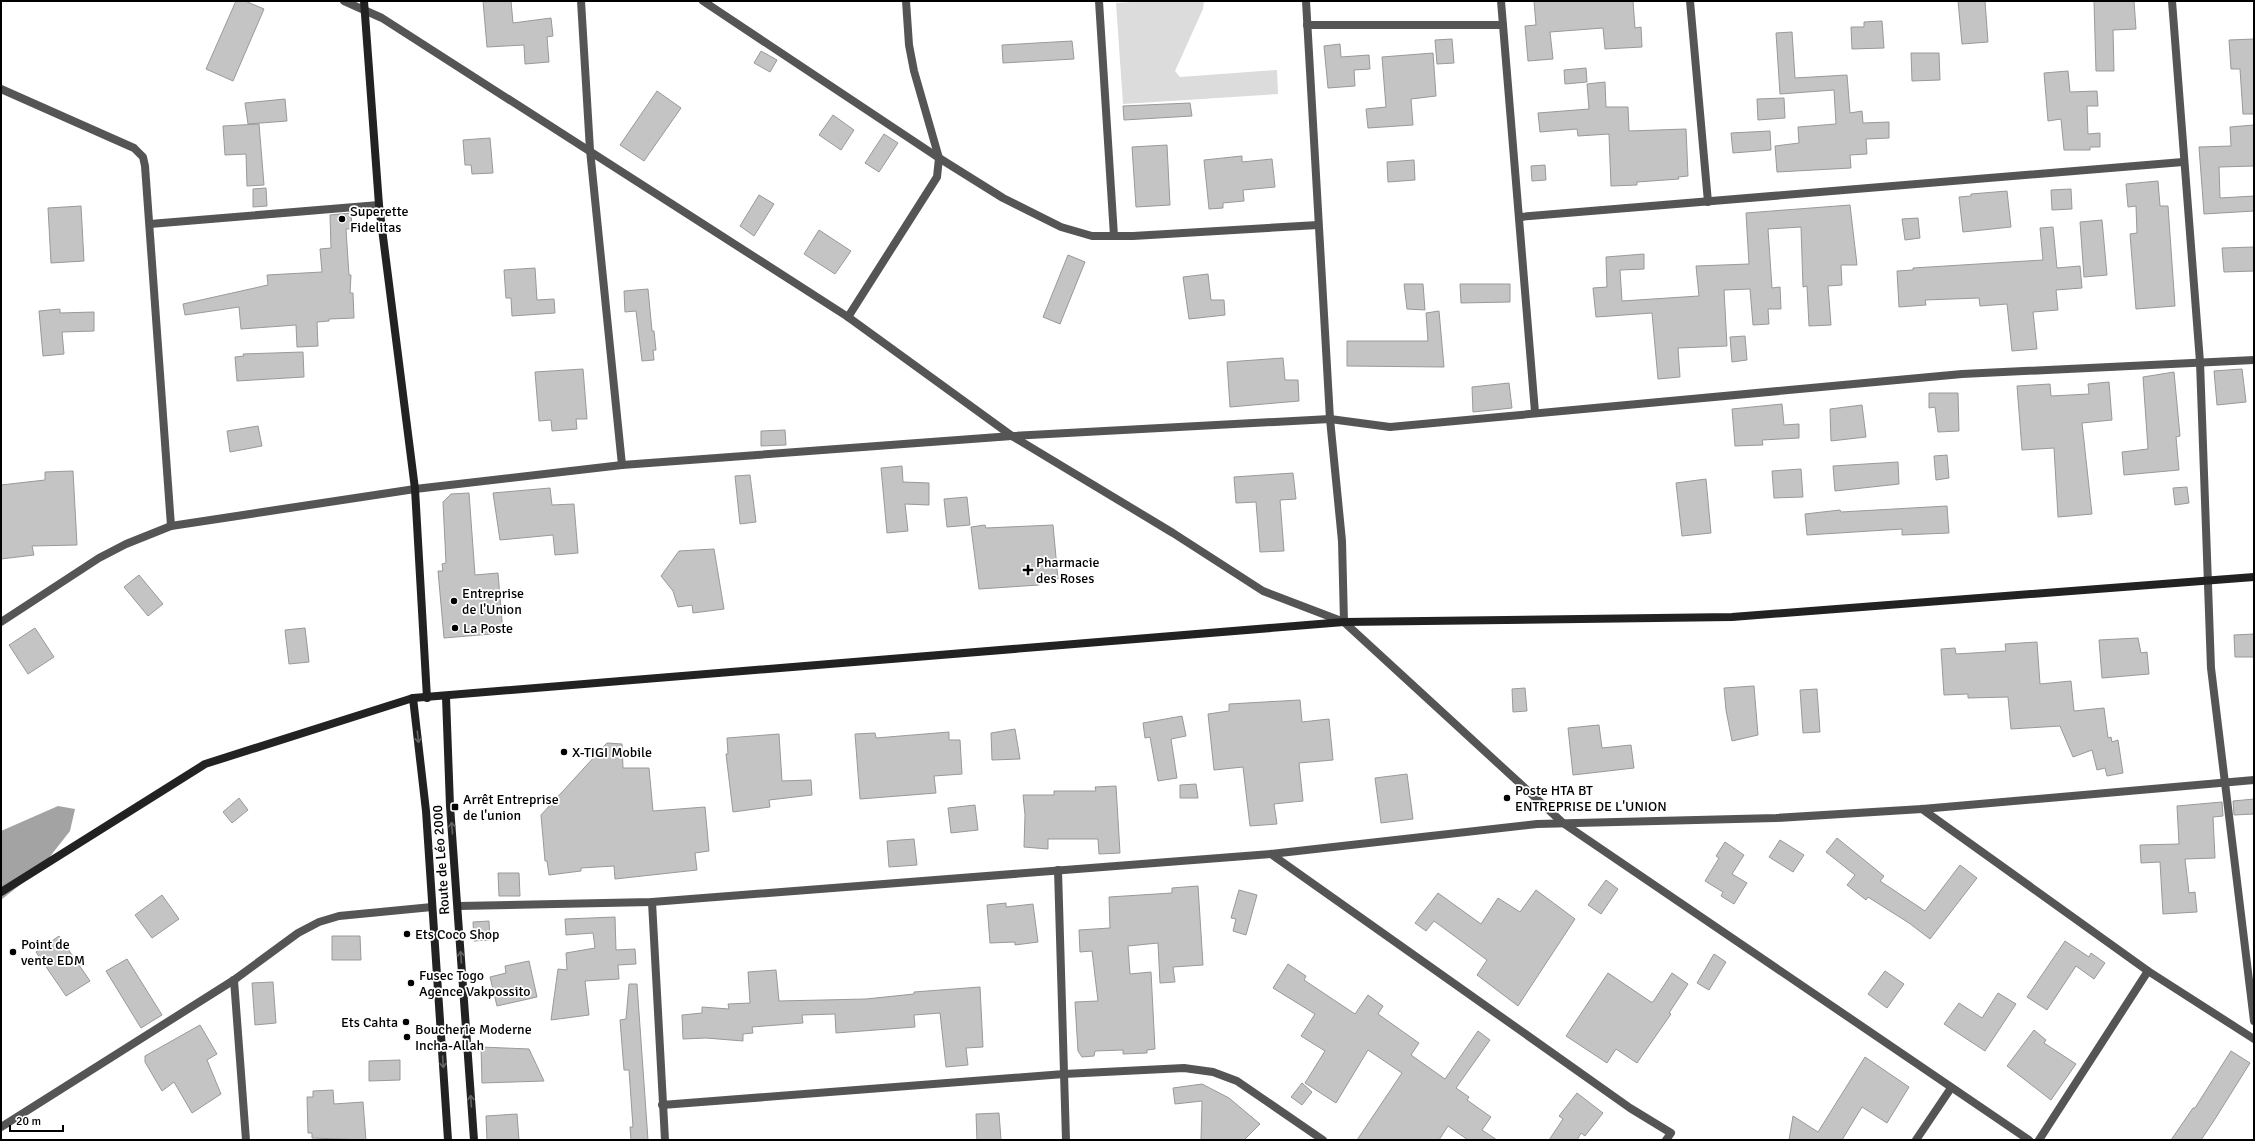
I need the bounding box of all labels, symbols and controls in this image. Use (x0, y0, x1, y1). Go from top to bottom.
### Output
place label: Superette Fidelitas (350, 203, 408, 236)
marker: Superette Fidelitas (337, 214, 347, 224)
place label: Pharmacie des Roses (1036, 554, 1100, 587)
marker: Pharmacie des Roses (1023, 565, 1033, 575)
place label: Entreprise de l'Union (462, 585, 524, 618)
marker: Entreprise de l'Union (449, 596, 459, 606)
place label: La Poste (463, 620, 513, 637)
marker: La Poste (450, 623, 460, 633)
one-way arrow (414, 730, 422, 743)
place label: X-TIGI Mobile (572, 744, 652, 761)
marker: X-TIGI Mobile (559, 747, 569, 757)
place label: Poste HTA BT ENTREPRISE DE L'UNION (1515, 782, 1667, 815)
place label: Arrêt Entreprise de l'union (463, 791, 559, 824)
marker: Poste HTA BT ENTREPRISE DE L'UNION (1502, 793, 1512, 803)
marker: Arrêt Entreprise de l'union (450, 802, 460, 812)
street label: Route de Léo 2000 (429, 804, 453, 916)
one-way arrow (448, 822, 455, 835)
place label: Ets Coco Shop (415, 926, 500, 943)
marker: Ets Coco Shop (402, 929, 412, 939)
place label: Point de vente EDM (21, 936, 85, 969)
marker: Point de vente EDM (8, 947, 18, 957)
one-way arrow (458, 951, 465, 964)
place label: Fusec Togo Agence Vakpossito (419, 967, 530, 1000)
marker: Fusec Togo Agence Vakpossito (406, 978, 416, 988)
place label: Ets Cahta (341, 1014, 398, 1031)
marker: Ets Cahta (401, 1017, 411, 1027)
place label: Boucherie Moderne Incha-Allah (415, 1021, 532, 1054)
marker: Boucherie Moderne Incha-Allah (402, 1032, 412, 1042)
one-way arrow (439, 1055, 446, 1068)
one-way arrow (468, 1095, 475, 1108)
scale bar (10, 1107, 63, 1133)
text: 20 m (16, 1114, 41, 1129)

